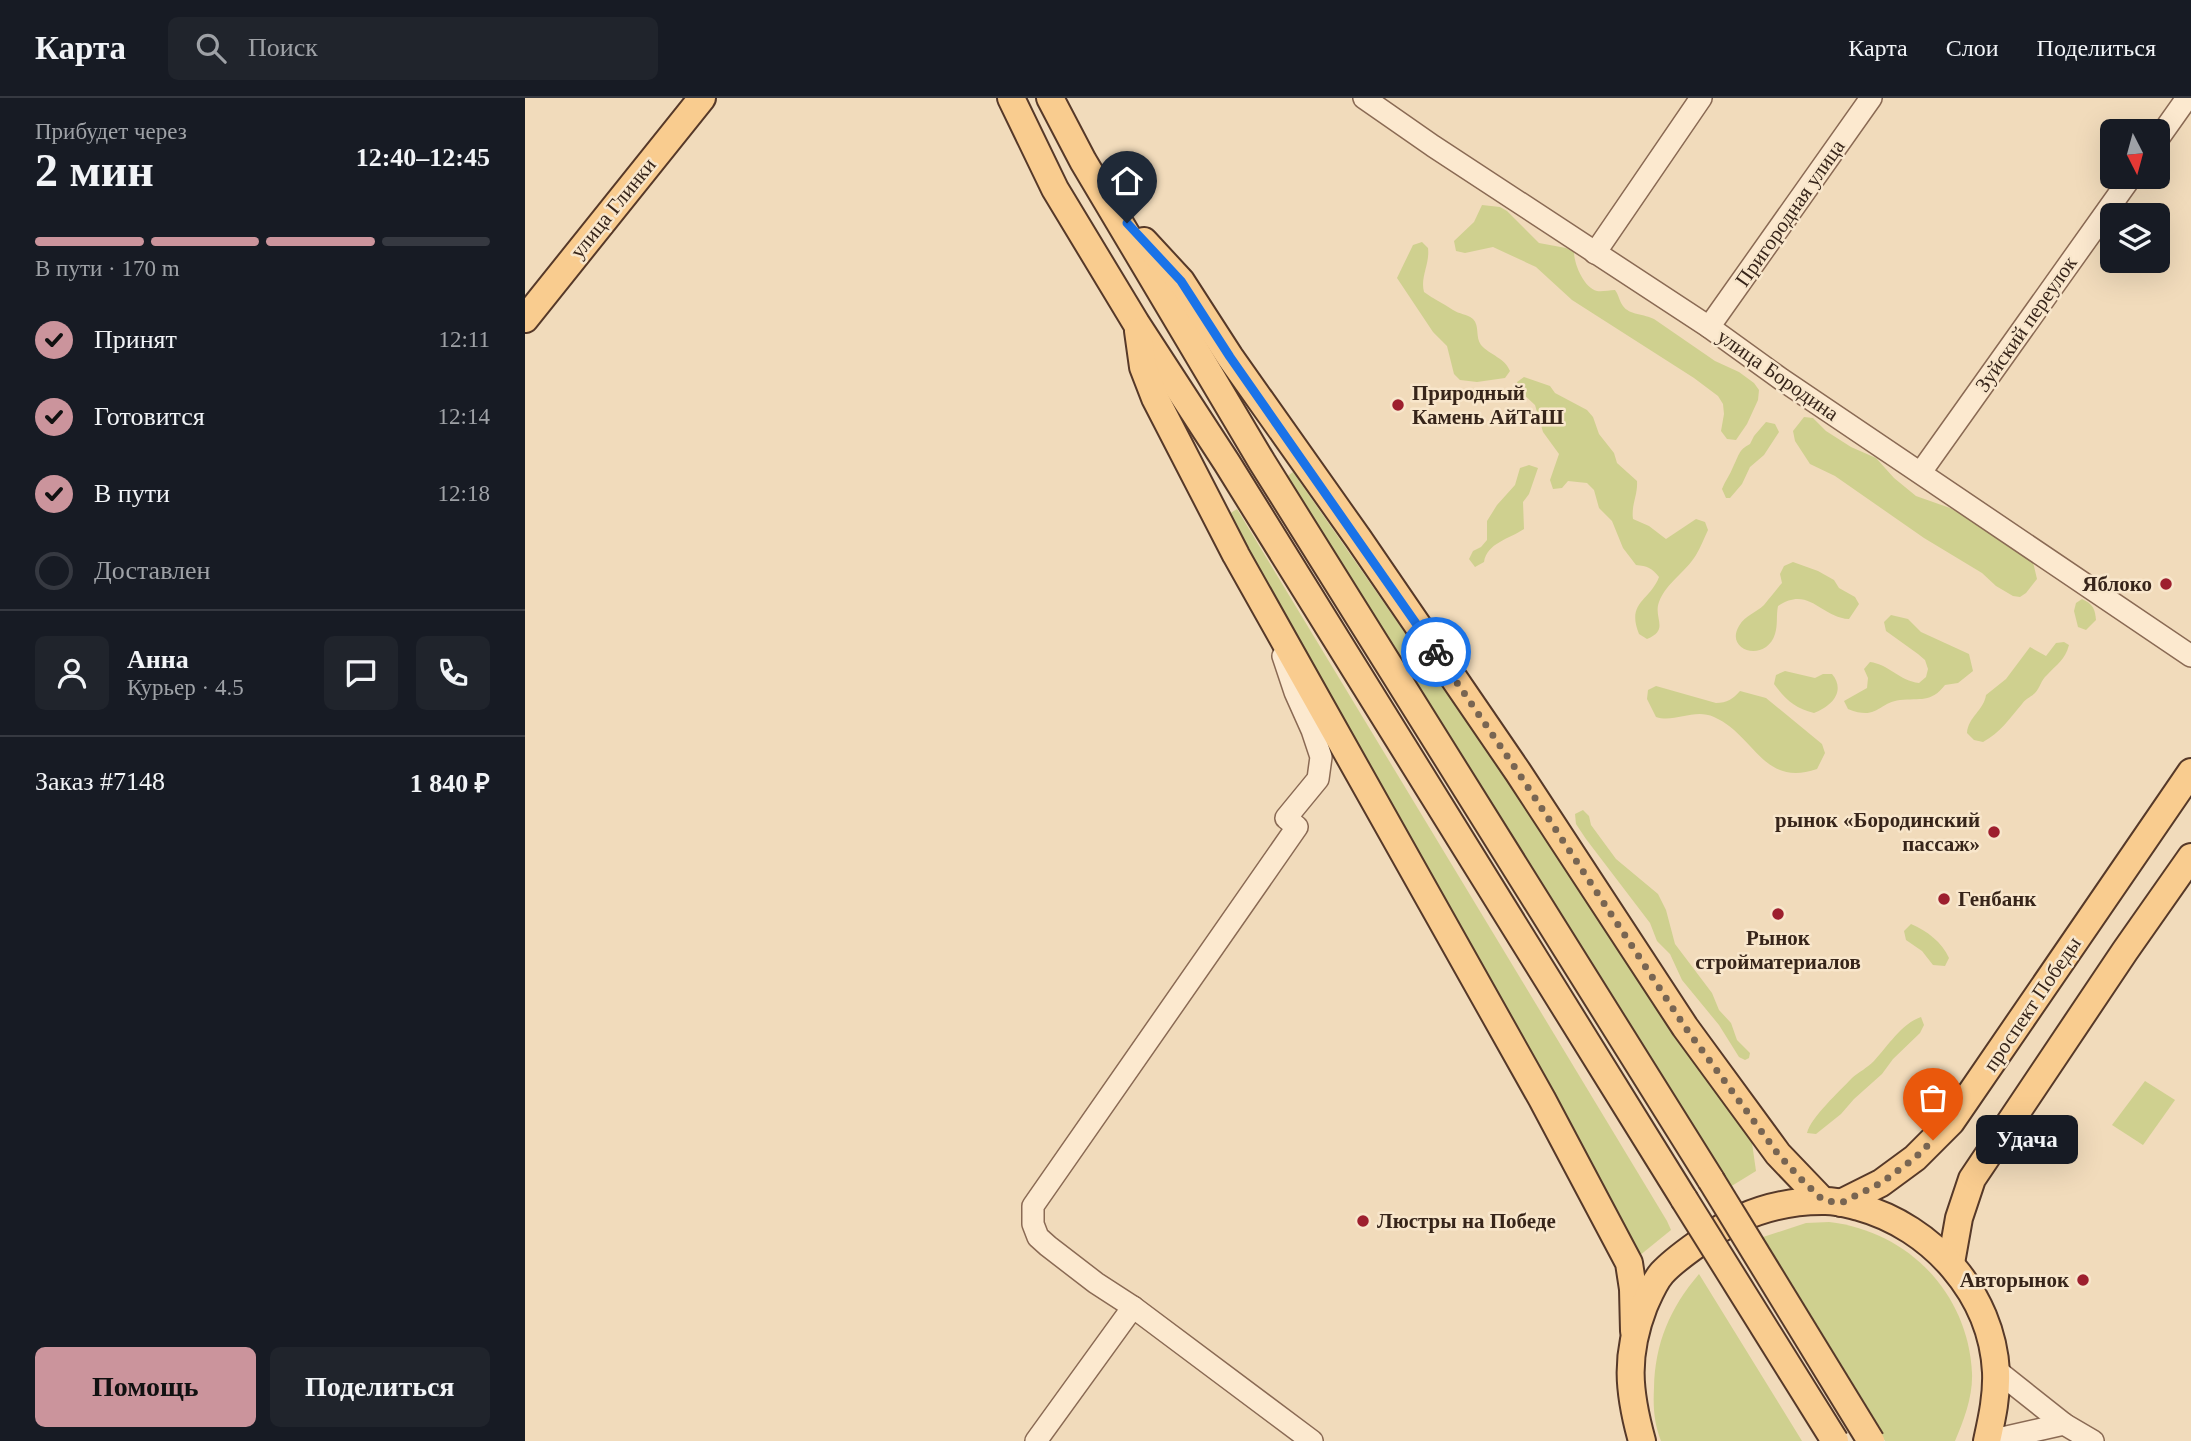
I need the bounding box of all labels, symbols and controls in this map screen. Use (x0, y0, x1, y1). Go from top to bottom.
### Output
search box (168, 17, 658, 80)
icon: search (192, 29, 230, 67)
text: Карта (35, 30, 126, 66)
text: Поиск (248, 33, 318, 62)
text: Карта (1848, 35, 1908, 61)
text: Слои (1946, 35, 1999, 61)
text: Поделиться (2037, 35, 2156, 61)
text: Прибудет через (35, 119, 187, 144)
north arrow (2100, 119, 2170, 189)
map controls (2100, 119, 2170, 273)
street label: Пригородная улица (1730, 134, 1850, 291)
text: 12:40–12:45 (356, 143, 490, 172)
text: 2 мин (35, 145, 154, 196)
pin (1097, 151, 1157, 223)
street label: улица Глинки (565, 153, 661, 263)
icon: home (1108, 162, 1146, 200)
button: layers (2100, 203, 2170, 273)
street label: Зуйский переулок (1970, 251, 2082, 396)
text: В пути · 170 m (35, 256, 180, 281)
icon: check (35, 321, 73, 359)
street label: улица Бородина (1713, 324, 1844, 426)
text: Принят (94, 325, 177, 354)
text: 12:11 (438, 327, 490, 352)
place label: Природный Камень АйТаШ (1412, 381, 1564, 429)
marker: Природный Камень АйТаШ (1390, 397, 1406, 413)
icon: check (35, 398, 73, 436)
text: Готовится (94, 402, 205, 431)
text: 12:14 (438, 404, 490, 429)
icon: check (35, 475, 73, 513)
text: В пути (94, 479, 170, 508)
text: 12:18 (438, 481, 490, 506)
text: Доставлен (94, 556, 211, 585)
place label: Яблоко (2082, 572, 2152, 596)
marker: Яблоко (2158, 576, 2174, 592)
courier (1401, 617, 1471, 687)
icon: bike (1417, 633, 1455, 671)
button: person (35, 636, 109, 710)
button: chat (324, 636, 398, 710)
button: phone (416, 636, 490, 710)
text: Анна (127, 645, 189, 674)
text: Курьер · 4.5 (127, 675, 244, 700)
text: Заказ #7148 (35, 767, 165, 796)
text: 1 840 ₽ (410, 769, 490, 798)
place label: рынок «Бородинский пассаж» (1775, 808, 1980, 856)
marker: рынок «Бородинский пассаж» (1986, 824, 2002, 840)
place label: Генбанк (1958, 887, 2037, 911)
marker: Генбанк (1936, 891, 1952, 907)
marker: Рынок стройматериалов (1770, 906, 1786, 922)
place label: Рынок стройматериалов (1695, 926, 1861, 974)
street label: проспект Победы (1978, 932, 2086, 1076)
pin (1903, 1068, 1963, 1140)
icon: bag (1914, 1079, 1952, 1117)
callout: Удача (1975, 1116, 2077, 1164)
text: Удача (1996, 1127, 2058, 1152)
place label: Люстры на Победе (1377, 1209, 1556, 1233)
marker: Люстры на Победе (1355, 1213, 1371, 1229)
place label: Авторынок (1960, 1268, 2070, 1292)
marker: Авторынок (2075, 1272, 2091, 1288)
button: Помощь (35, 1347, 256, 1427)
button: Поделиться (270, 1347, 490, 1427)

